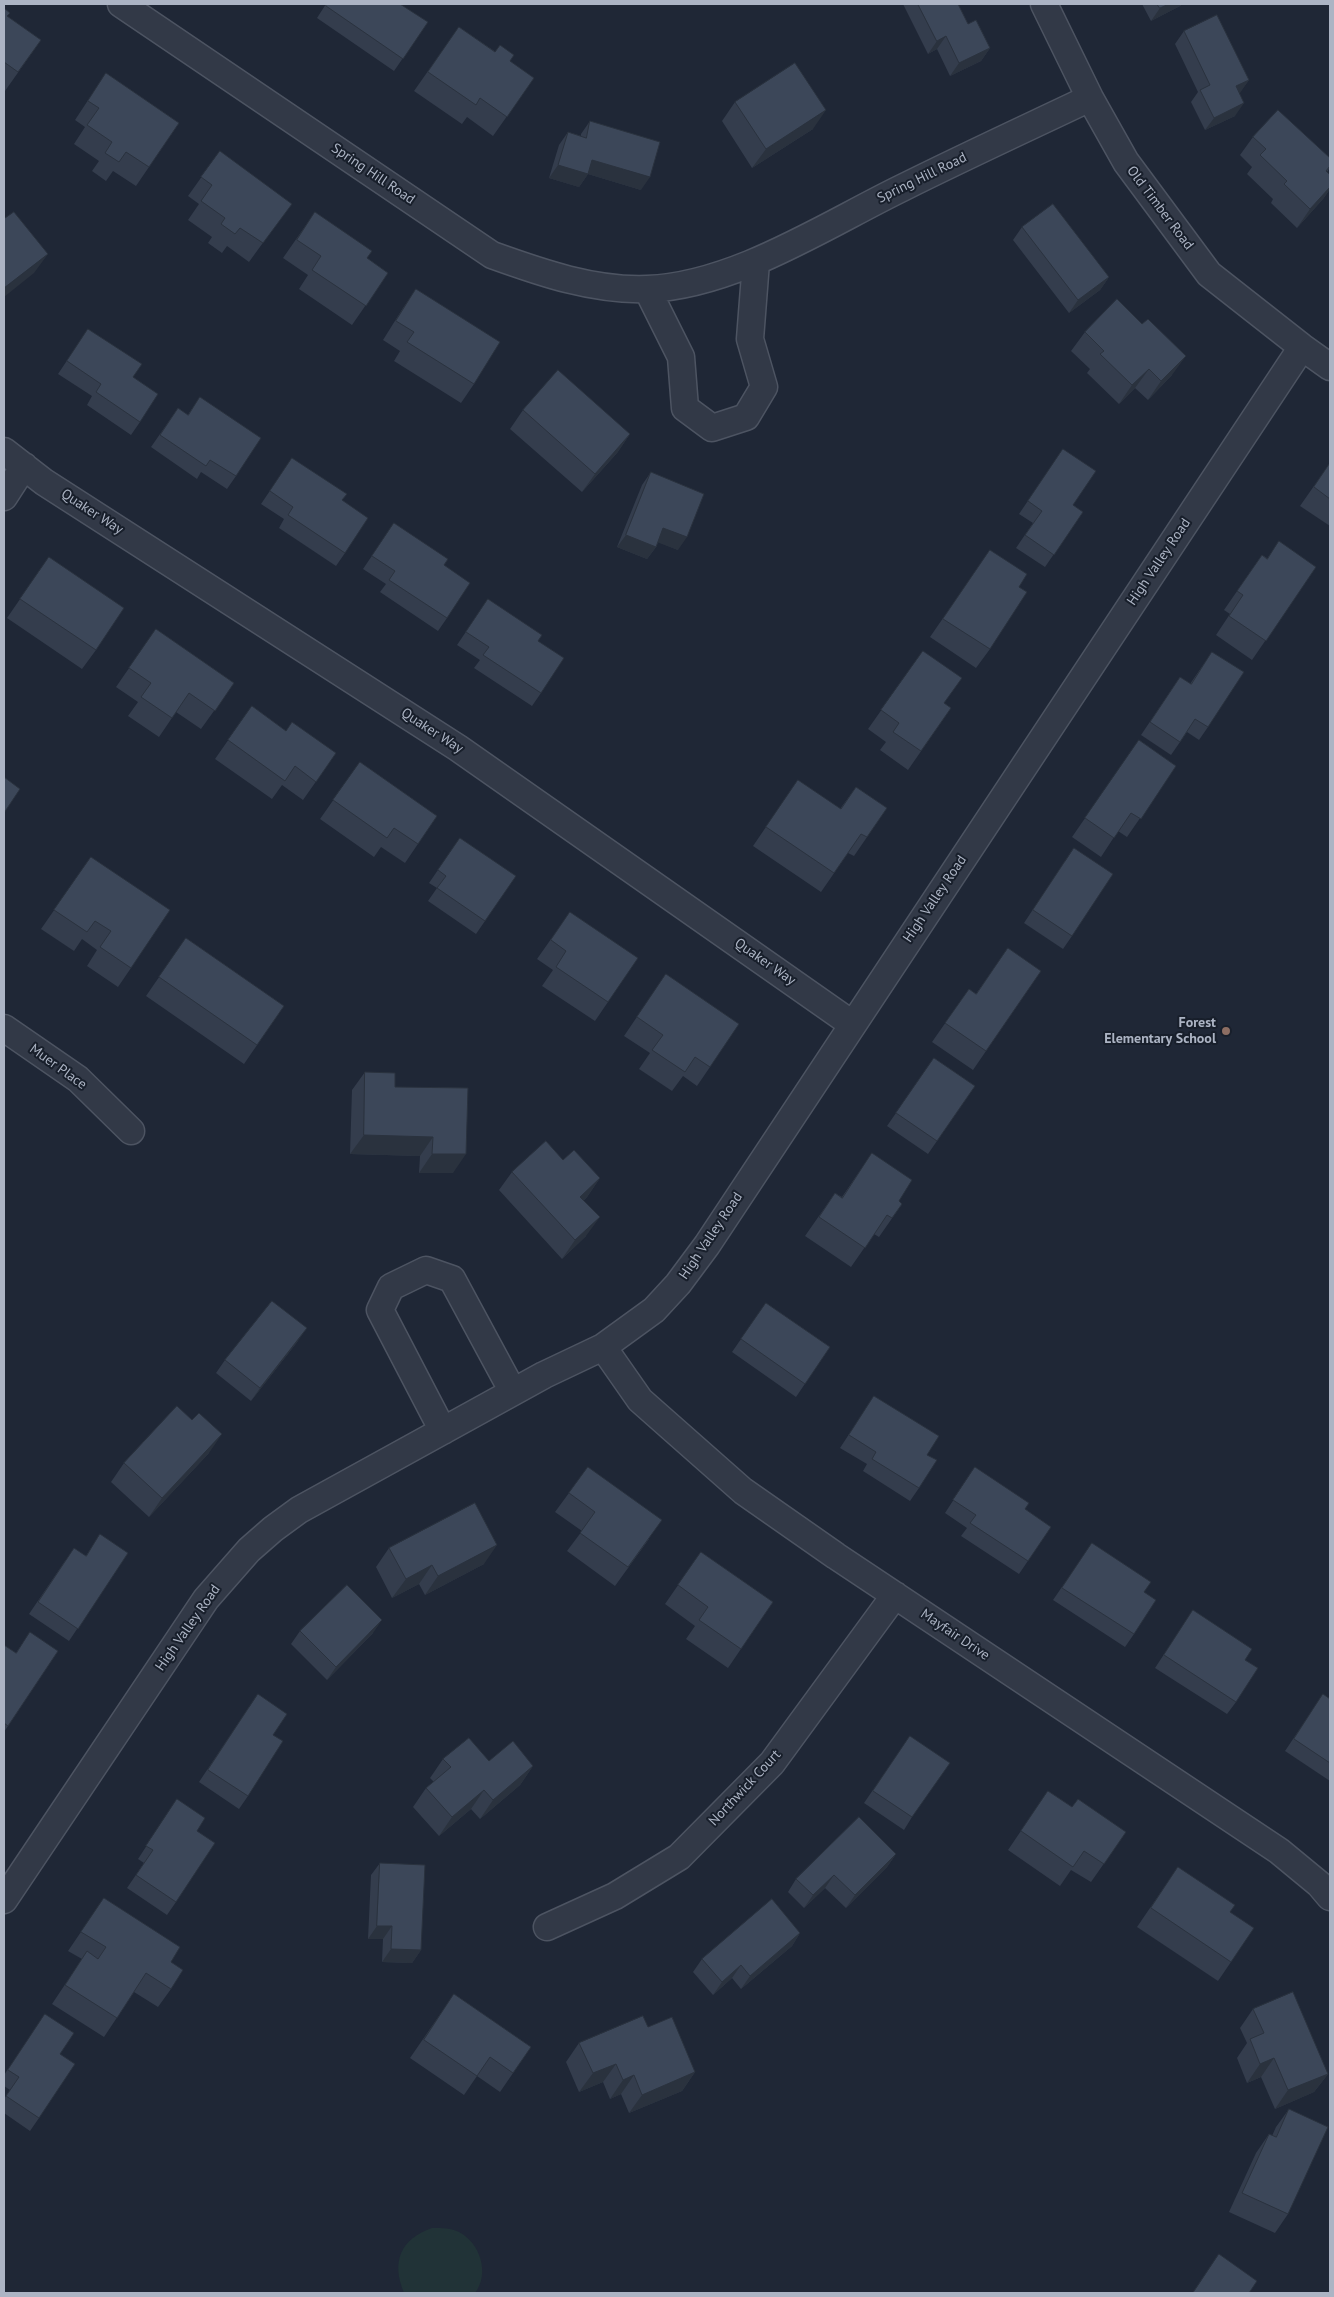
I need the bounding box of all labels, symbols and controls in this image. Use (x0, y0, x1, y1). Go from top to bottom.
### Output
street label: Spring Hill Road (328, 140, 418, 208)
street label: Spring Hill Road (875, 149, 969, 207)
street label: Old Timber Road (1123, 163, 1197, 253)
street label: Quaker Way (58, 486, 126, 538)
street label: High Valley Road (1124, 515, 1194, 609)
street label: Quaker Way (398, 705, 466, 757)
street label: High Valley Road (900, 852, 970, 946)
street label: Quaker Way (731, 935, 799, 989)
place label: Forest Elementary School (1104, 1015, 1216, 1048)
marker: Forest Elementary School (1220, 1025, 1232, 1037)
street label: Muer Place (26, 1041, 90, 1093)
street label: High Valley Road (676, 1189, 746, 1283)
street label: High Valley Road (152, 1582, 224, 1674)
street label: Mayfair Drive (917, 1606, 993, 1664)
street label: Northwick Court (706, 1747, 784, 1829)

